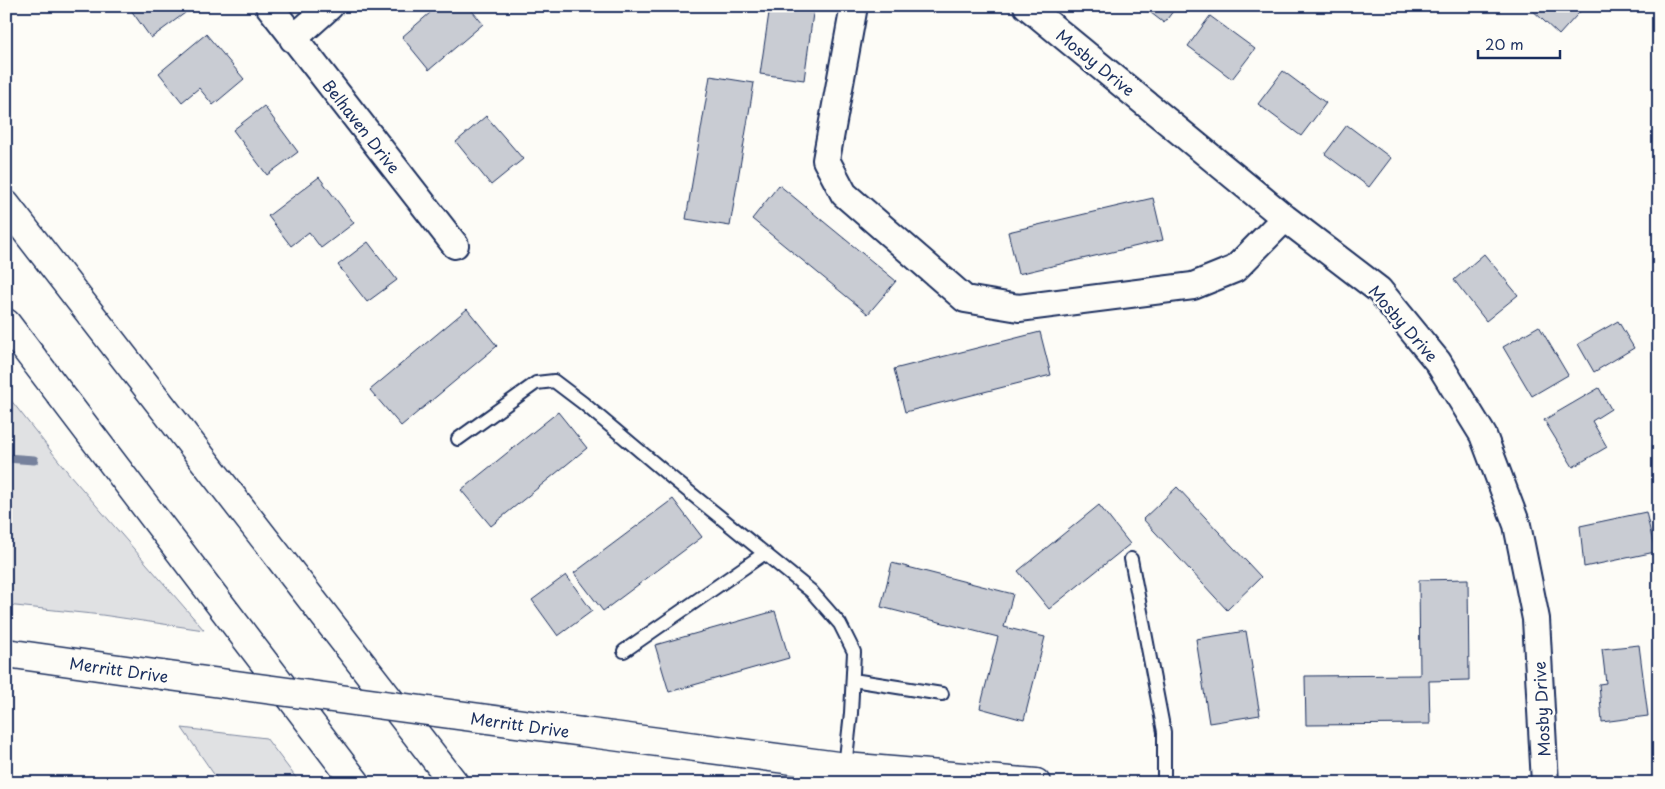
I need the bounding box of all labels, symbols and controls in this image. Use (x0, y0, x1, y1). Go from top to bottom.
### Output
street label: Mosby Drive (1051, 23, 1141, 101)
scale bar (1478, 28, 1560, 60)
text: 20 m (1485, 32, 1524, 55)
street label: Belhaven Drive (318, 74, 406, 178)
street label: Mosby Drive (1364, 279, 1444, 367)
street label: Merritt Drive (68, 650, 170, 688)
street label: Mosby Drive (1527, 661, 1555, 757)
street label: Merritt Drive (469, 705, 571, 743)

